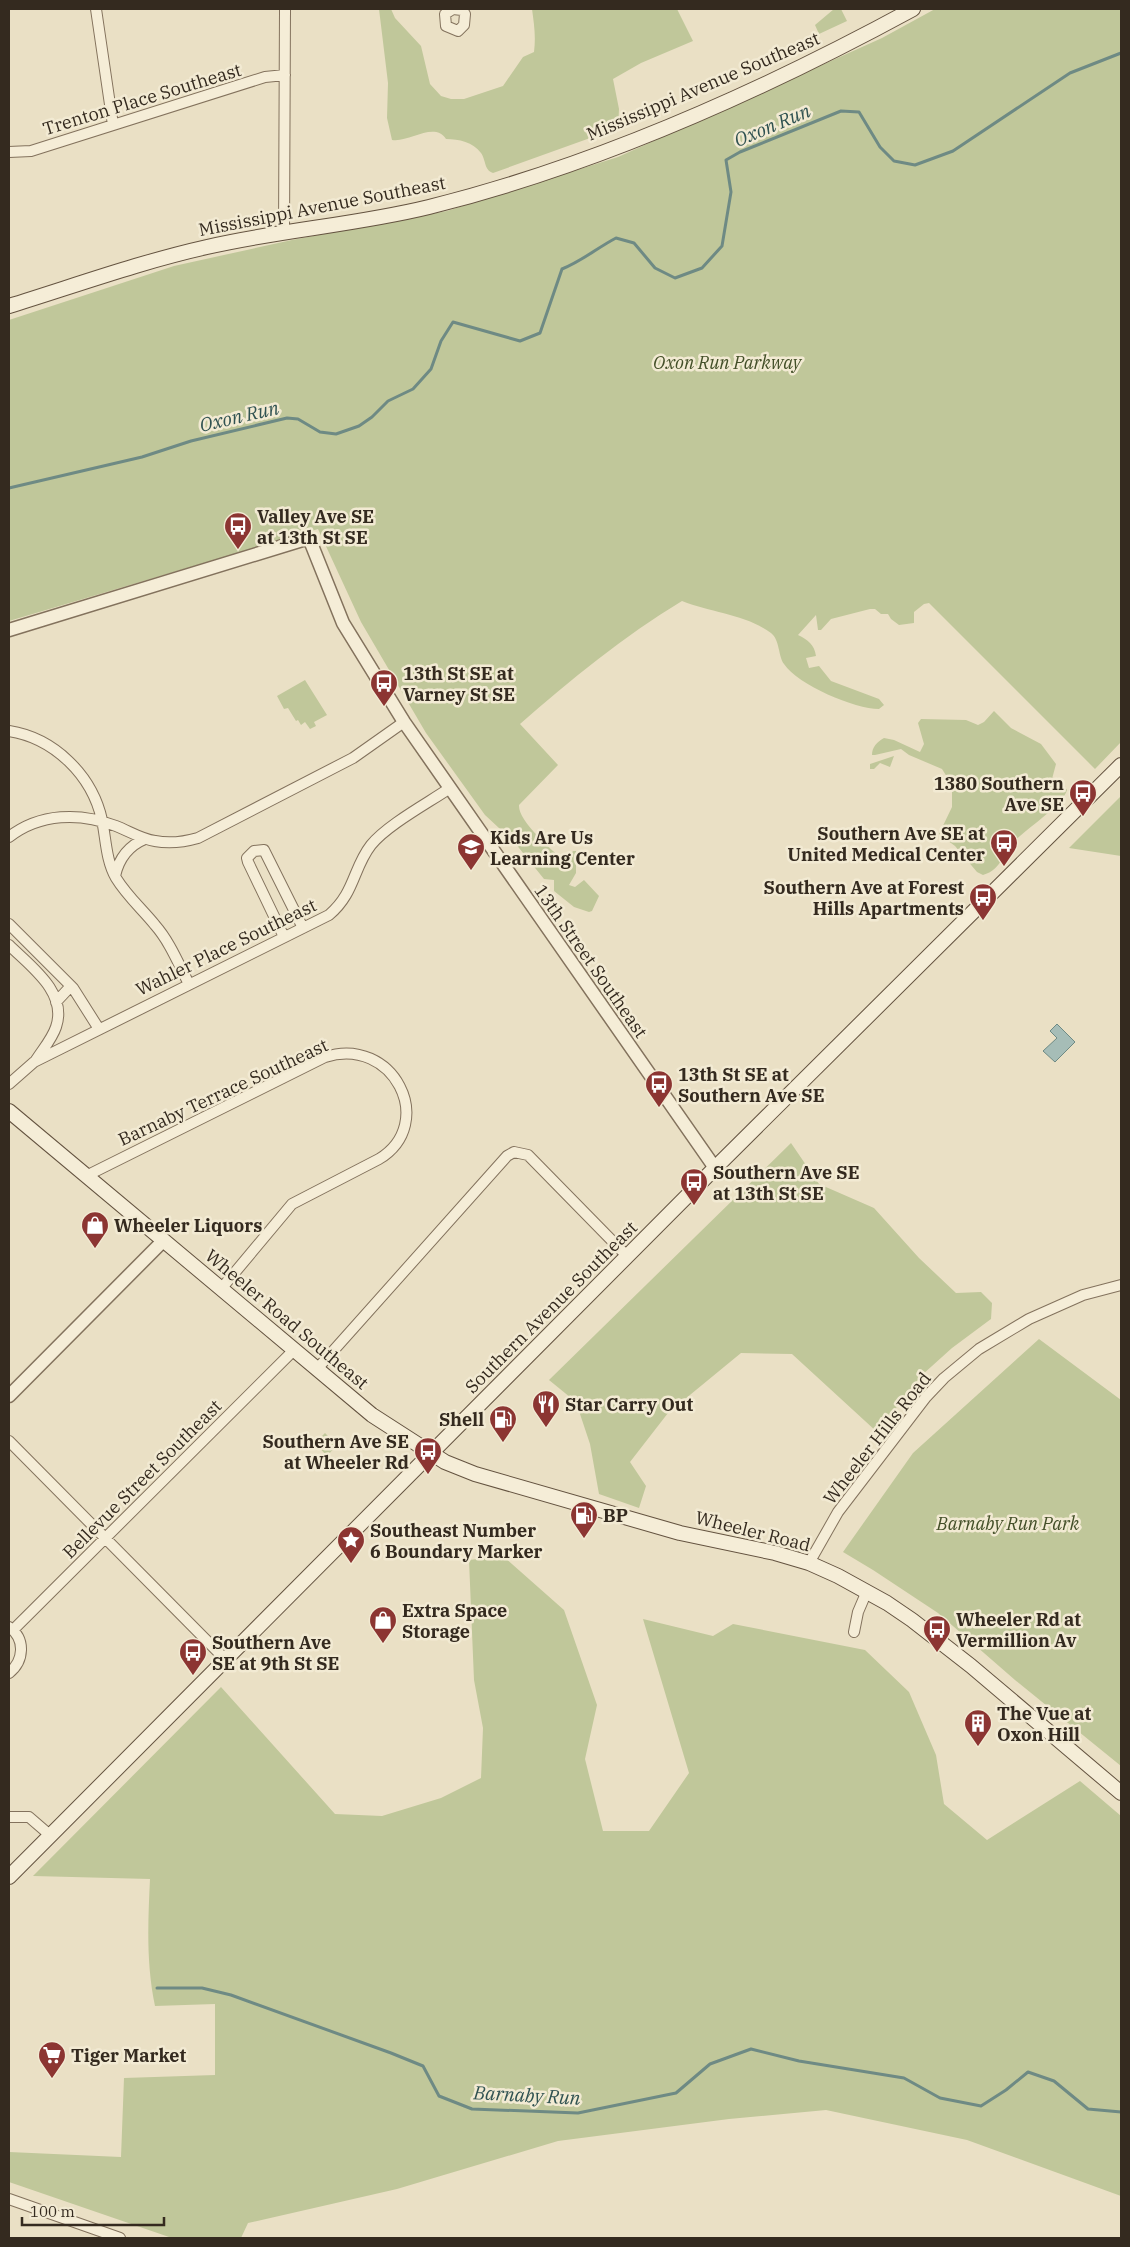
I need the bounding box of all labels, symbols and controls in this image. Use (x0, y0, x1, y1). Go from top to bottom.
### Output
street label: Mississippi Avenue Southeast (583, 26, 823, 146)
street label: Trenton Place Southeast (40, 58, 244, 140)
water label: Oxon Run (730, 98, 814, 152)
street label: Mississippi Avenue Southeast (197, 171, 447, 241)
park label: Oxon Run Parkway (653, 351, 803, 374)
water label: Oxon Run (197, 395, 281, 437)
place label: Valley Ave SE at 13th St SE (257, 505, 374, 549)
bus stop icon: Valley Ave SE at 13th St SE (223, 511, 253, 550)
place label: 13th St SE at Varney St SE (403, 662, 515, 706)
bus stop icon: 13th St SE at Varney St SE (369, 668, 399, 707)
place label: 1380 Southern Ave SE (934, 772, 1064, 816)
bus stop icon: 1380 Southern Ave SE (1068, 778, 1098, 817)
place label: Southern Ave SE at United Medical Center (787, 822, 985, 866)
place label: Kids Are Us Learning Center (490, 826, 635, 870)
bus stop icon: Southern Ave SE at United Medical Center (989, 828, 1019, 867)
school or university icon: Kids Are Us Learning Center (456, 832, 486, 871)
place label: Southern Ave at Forest Hills Apartments (764, 876, 964, 920)
street label: 13th Street Southeast (529, 880, 653, 1042)
bus stop icon: Southern Ave at Forest Hills Apartments (968, 882, 998, 921)
street label: Wahler Place Southeast (132, 893, 320, 1001)
street label: Barnaby Terrace Southeast (114, 1033, 332, 1151)
place label: 13th St SE at Southern Ave SE (678, 1063, 825, 1107)
bus stop icon: 13th St SE at Southern Ave SE (644, 1069, 674, 1108)
place label: Southern Ave SE at 13th St SE (713, 1161, 860, 1205)
bus stop icon: Southern Ave SE at 13th St SE (679, 1167, 709, 1206)
shop icon: Wheeler Liquors (80, 1210, 110, 1249)
place label: Wheeler Liquors (114, 1214, 262, 1237)
street label: Southern Avenue Southeast (460, 1216, 642, 1398)
street label: Wheeler Road Southeast (201, 1244, 373, 1394)
street label: Wheeler Hills Road (818, 1367, 936, 1509)
restaurant icon: Star Carry Out (531, 1389, 561, 1428)
place label: Star Carry Out (565, 1393, 693, 1416)
street label: Bellevue Street Southeast (58, 1395, 226, 1563)
fuel station icon: Shell (488, 1404, 518, 1443)
place label: Shell (439, 1408, 484, 1431)
place label: Southern Ave SE at Wheeler Rd (262, 1430, 409, 1474)
bus stop icon: Southern Ave SE at Wheeler Rd (413, 1436, 443, 1475)
fuel station icon: BP (569, 1500, 599, 1539)
place label: BP (603, 1504, 628, 1527)
street label: Wheeler Road (693, 1506, 813, 1556)
park label: Barnaby Run Park (936, 1512, 1080, 1535)
place label: Southeast Number 6 Boundary Marker (370, 1519, 543, 1563)
place icon: Southeast Number 6 Boundary Marker (336, 1525, 366, 1564)
place label: Extra Space Storage (402, 1599, 507, 1643)
shop icon: Extra Space Storage (368, 1605, 398, 1644)
place label: Wheeler Rd at Vermillion Av (956, 1608, 1081, 1652)
bus stop icon: Wheeler Rd at Vermillion Av (922, 1614, 952, 1653)
place label: Southern Ave SE at 9th St SE (212, 1631, 339, 1675)
bus stop icon: Southern Ave SE at 9th St SE (178, 1637, 208, 1676)
place label: The Vue at Oxon Hill (997, 1702, 1091, 1746)
building icon: The Vue at Oxon Hill (963, 1708, 993, 1747)
supermarket icon: Tiger Market (37, 2040, 67, 2079)
place label: Tiger Market (71, 2044, 187, 2067)
water label: Barnaby Run (472, 2080, 581, 2110)
scale bar (22, 2194, 165, 2226)
text: 100 m (30, 2202, 75, 2221)

